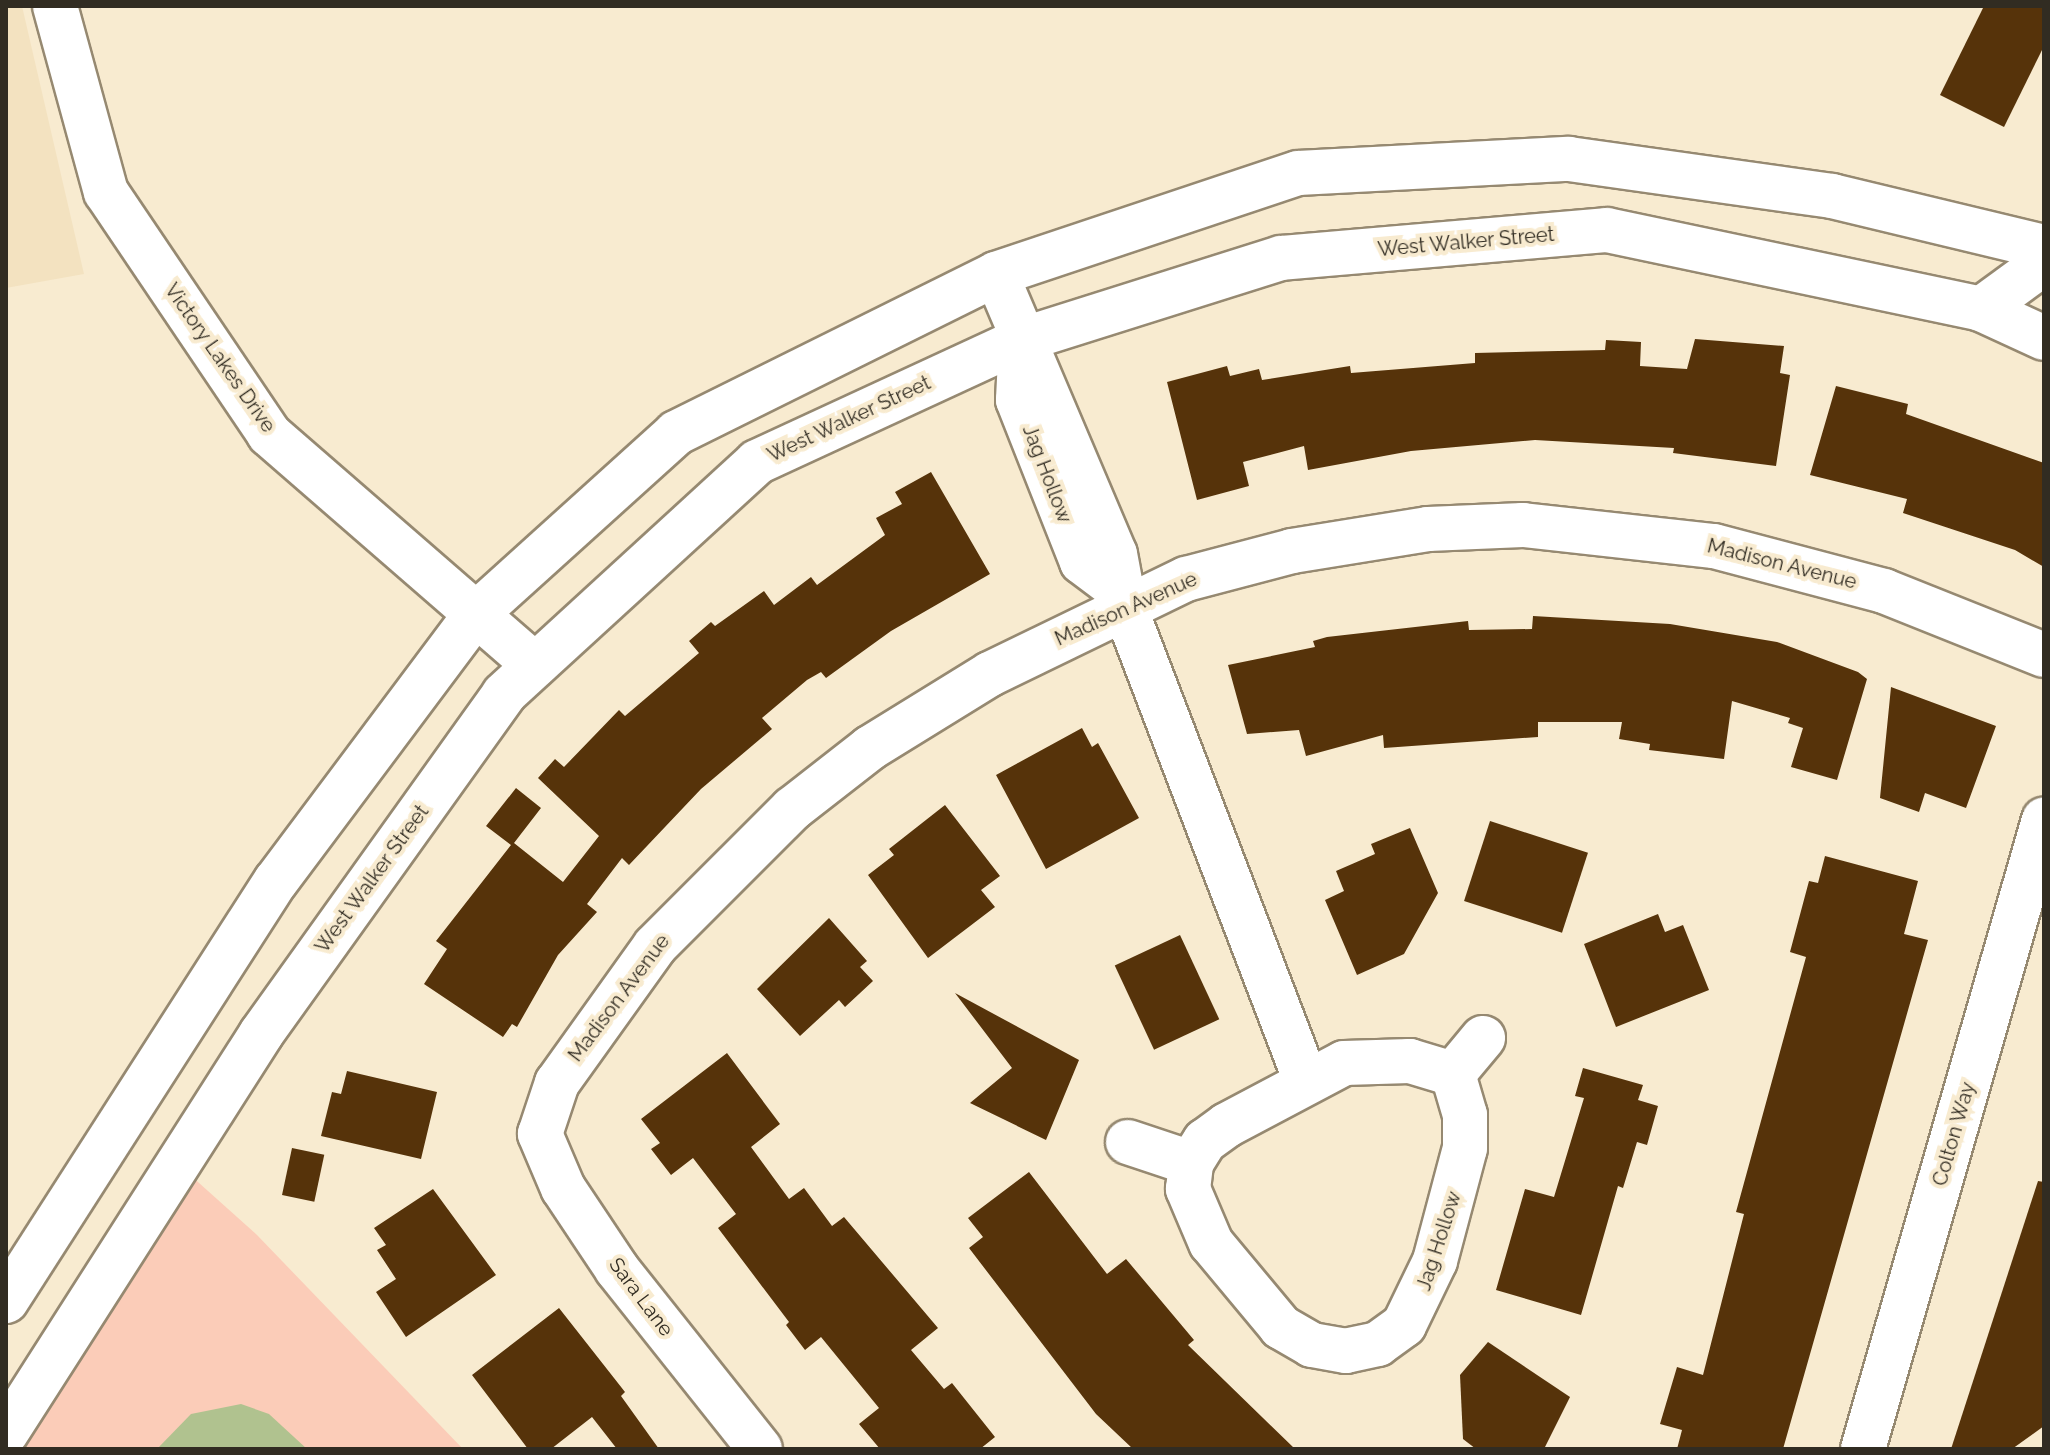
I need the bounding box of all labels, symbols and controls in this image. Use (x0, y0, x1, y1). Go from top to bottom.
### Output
street label: West Walker Street (1376, 222, 1556, 262)
street label: Victory Lakes Drive (159, 279, 281, 437)
street label: West Walker Street (763, 370, 935, 468)
street label: Jag Hollow (1017, 422, 1077, 526)
street label: Madison Avenue (1705, 534, 1859, 594)
street label: Madison Avenue (1051, 567, 1201, 651)
street label: West Walker Street (310, 800, 434, 958)
street label: Madison Avenue (563, 929, 675, 1067)
street label: Colton Way (1928, 1079, 1980, 1189)
street label: Jag Hollow (1412, 1188, 1466, 1294)
street label: Sara Lane (604, 1253, 678, 1341)

